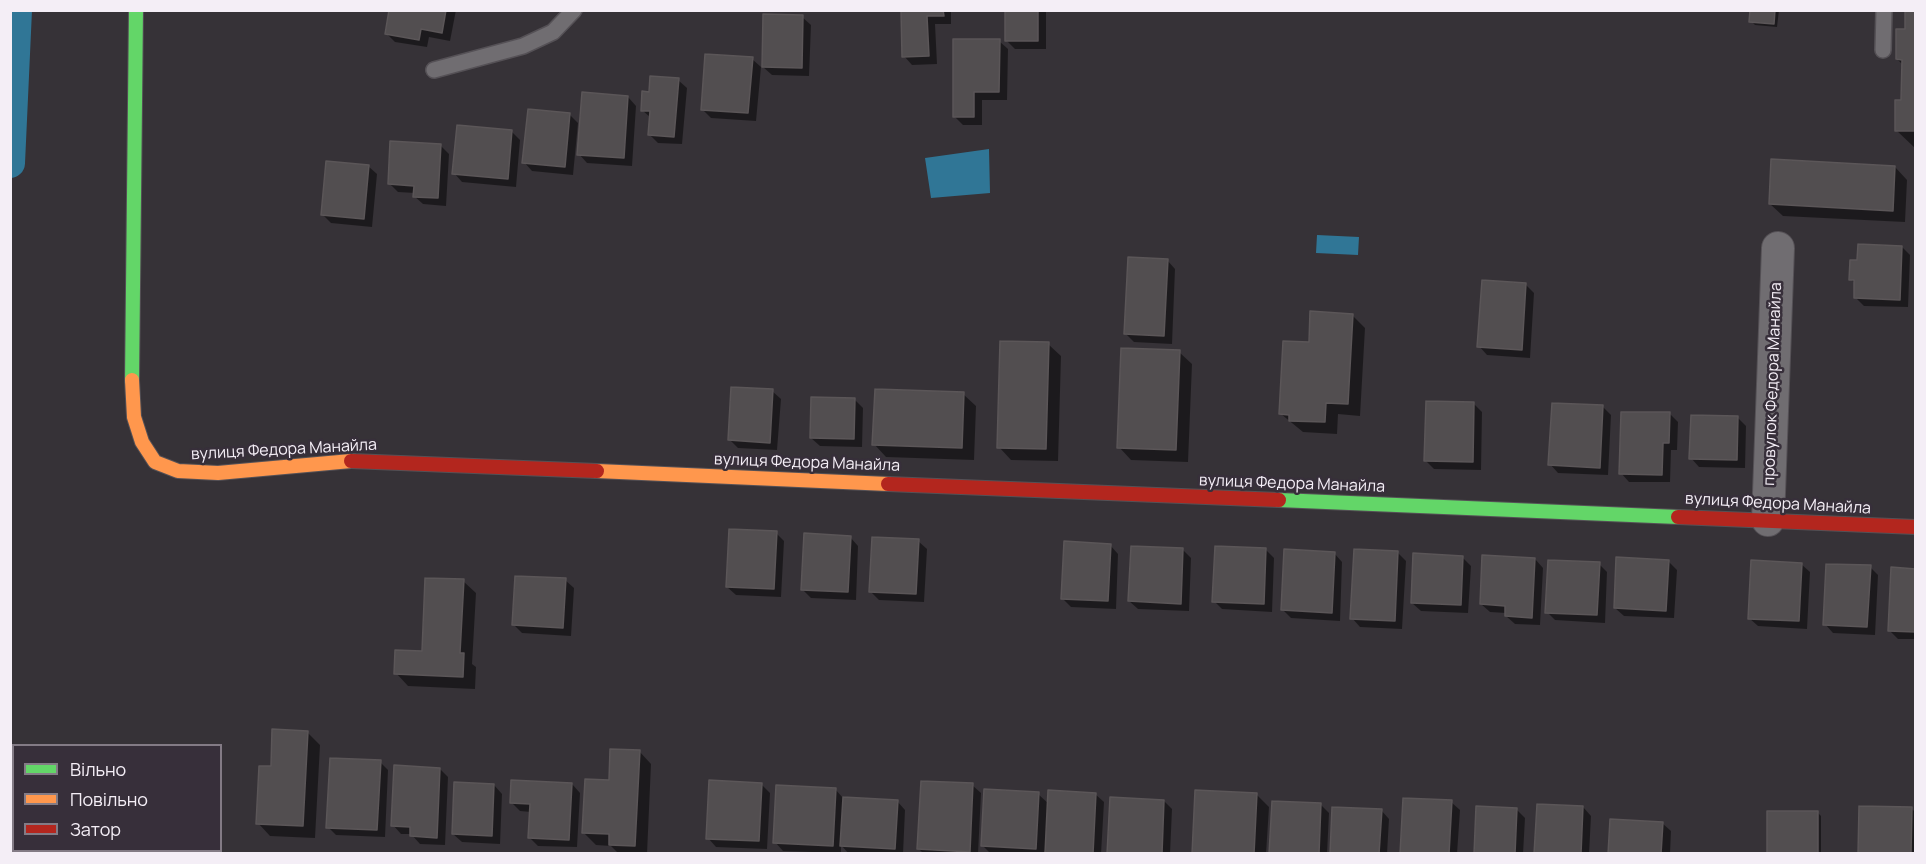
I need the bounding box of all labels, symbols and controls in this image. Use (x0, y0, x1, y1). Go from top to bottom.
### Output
street label: провулок Федора Манайла (1760, 282, 1786, 486)
street label: вулиця Федора Манайла (191, 436, 377, 464)
street label: вулиця Федора Манайла (714, 450, 900, 476)
street label: вулиця Федора Манайла (1199, 471, 1385, 497)
street label: вулиця Федора Манайла (1685, 490, 1871, 518)
legend (12, 744, 222, 852)
text: Вільно (70, 757, 126, 781)
text: Повільно (70, 787, 148, 811)
text: Затор (70, 817, 121, 841)

